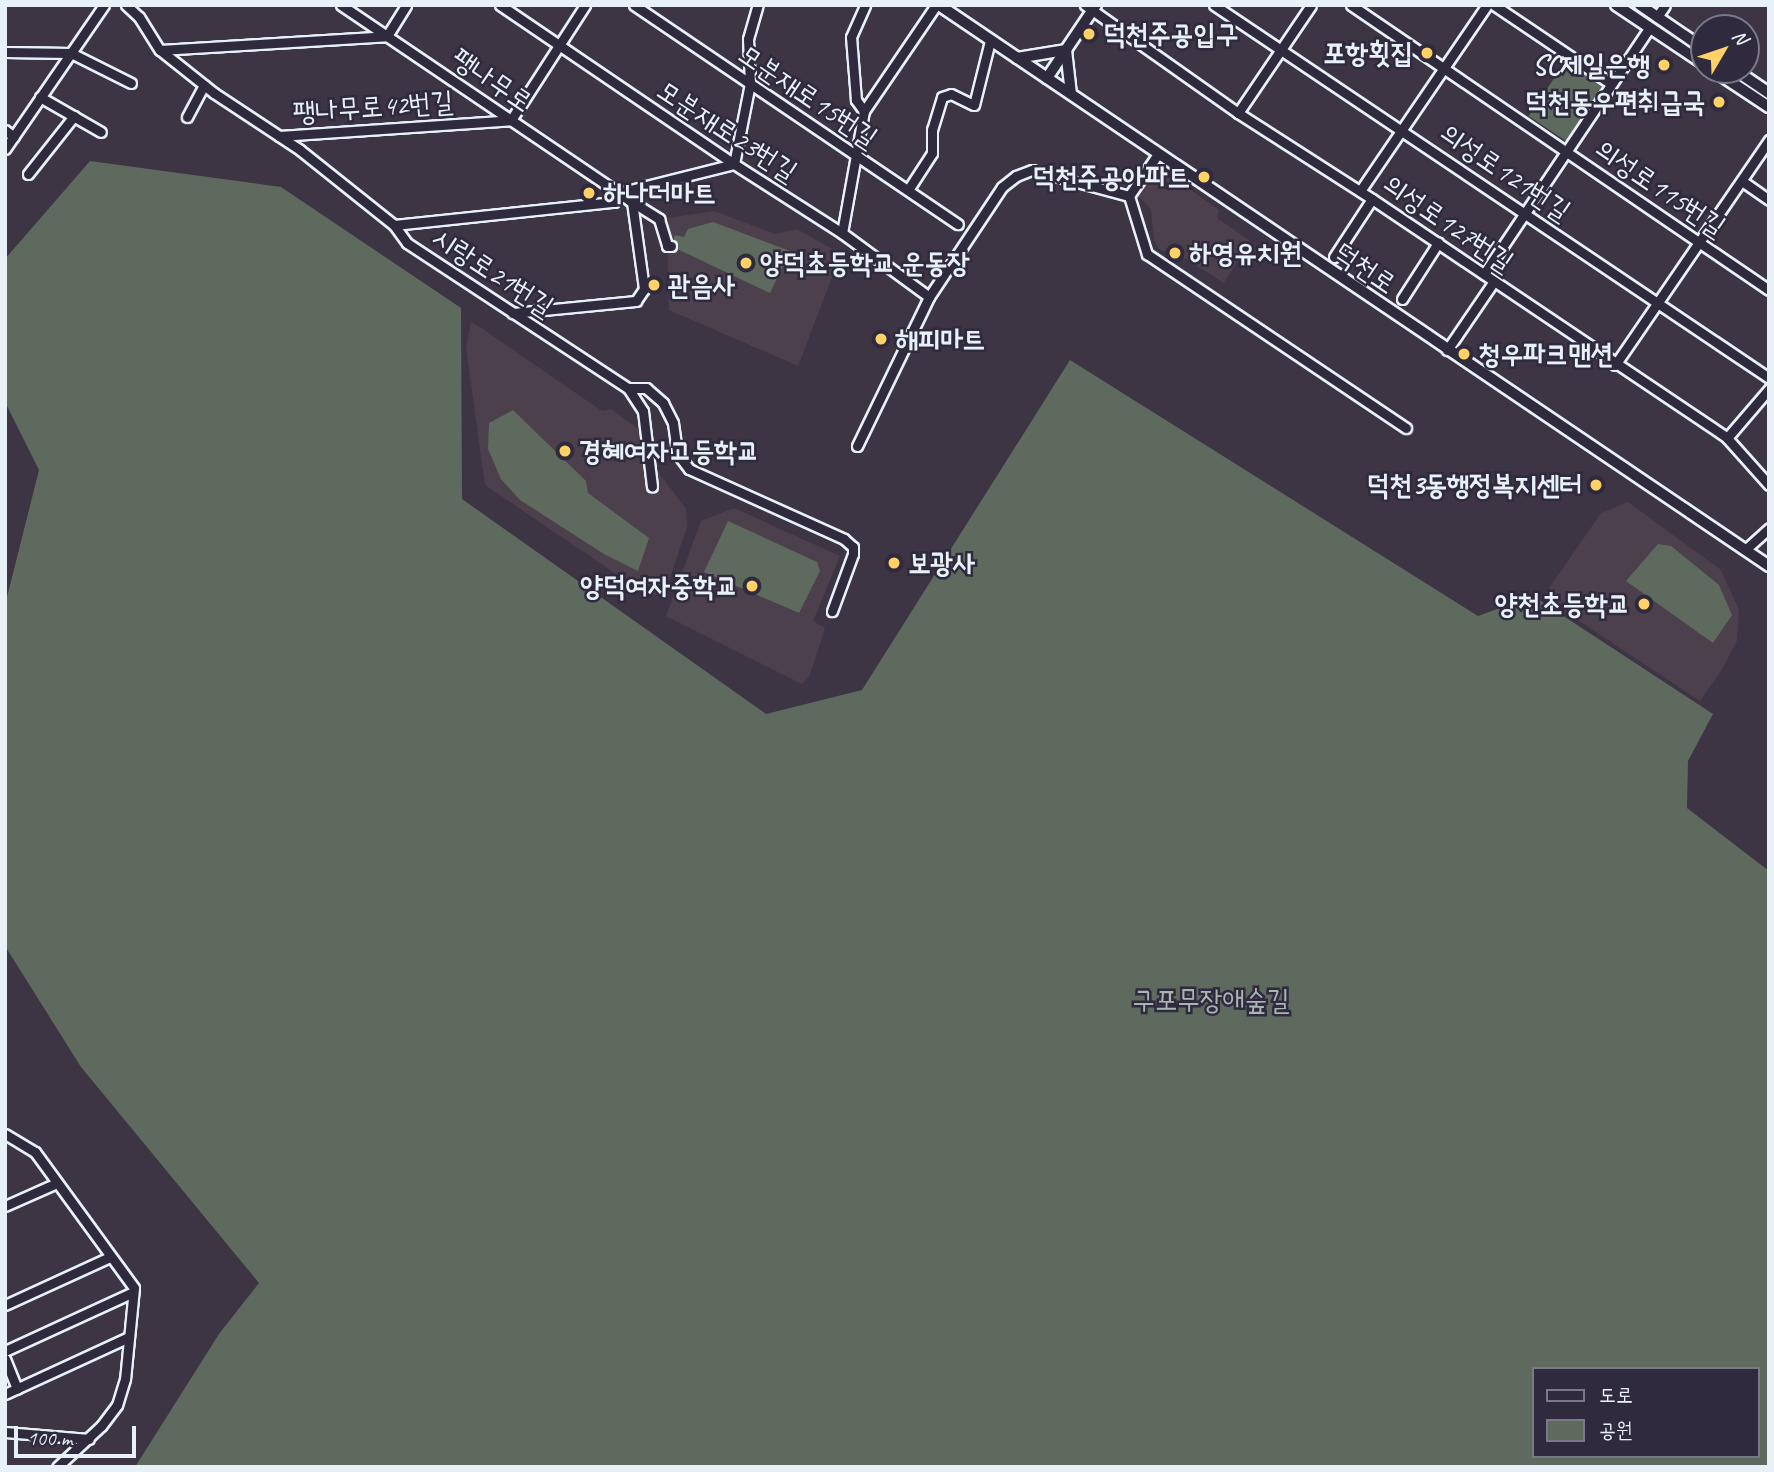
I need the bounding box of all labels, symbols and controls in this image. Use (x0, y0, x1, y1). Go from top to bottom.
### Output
north arrow (1690, 14, 1760, 84)
place label: 덕천주공입구 (1103, 17, 1238, 51)
text: N (1727, 25, 1753, 49)
marker: 덕천주공입구 (1081, 26, 1097, 42)
place label: 포항횟집 (1323, 36, 1413, 70)
street label: 모분재로15번길 (732, 37, 884, 155)
street label: 팽나무로 (445, 41, 539, 119)
marker: 포항횟집 (1419, 45, 1435, 61)
place label: SC제일은행 (1532, 48, 1650, 82)
marker: SC제일은행 (1656, 57, 1672, 73)
street label: 모분재로23번길 (651, 73, 803, 189)
street label: 팽나무로42번길 (292, 85, 454, 129)
place label: 덕천동우편취급국 (1525, 85, 1705, 119)
marker: 덕천동우편취급국 (1711, 94, 1727, 110)
street label: 의성로121번길 (1433, 116, 1577, 228)
street label: 의성로115번길 (1588, 132, 1732, 244)
place label: 덕천주공아파트 (1032, 160, 1190, 194)
street label: 의성로127번길 (1376, 167, 1520, 279)
marker: 덕천주공아파트 (1196, 169, 1212, 185)
place label: 하나더마트 (603, 176, 716, 210)
marker: 하나더마트 (581, 185, 597, 201)
street label: 시랑로21번길 (426, 220, 560, 324)
street label: 덕천로 (1328, 235, 1402, 301)
place label: 하영유치원 (1189, 236, 1302, 270)
marker: 하영유치원 (1167, 245, 1183, 261)
place label: 양덕초등학교 운동장 (760, 246, 970, 280)
marker: 양덕초등학교 운동장 (738, 255, 754, 271)
place label: 관음사 (668, 268, 736, 302)
marker: 관음사 (646, 277, 662, 293)
place label: 해피마트 (895, 322, 985, 356)
marker: 해피마트 (873, 331, 889, 347)
place label: 청우파크맨션 (1478, 337, 1613, 371)
marker: 청우파크맨션 (1456, 346, 1472, 362)
place label: 경혜여자고등학교 (579, 434, 759, 468)
marker: 경혜여자고등학교 (557, 443, 573, 459)
place label: 덕천3동행정복지센터 (1367, 468, 1582, 502)
marker: 덕천3동행정복지센터 (1588, 477, 1604, 493)
place label: 보광사 (908, 546, 976, 580)
marker: 보광사 (886, 555, 902, 571)
place label: 양덕여자중학교 (580, 569, 738, 603)
marker: 양덕여자중학교 (744, 578, 760, 594)
place label: 양천초등학교 (1495, 587, 1630, 621)
marker: 양천초등학교 (1636, 596, 1652, 612)
park label: 구포무장애숲길 (1132, 983, 1290, 1017)
legend (1532, 1367, 1760, 1458)
text: 도로 (1599, 1382, 1633, 1408)
scale bar (18, 1412, 140, 1456)
text: 공원 (1599, 1417, 1633, 1443)
text: 100 m (27, 1425, 72, 1451)

